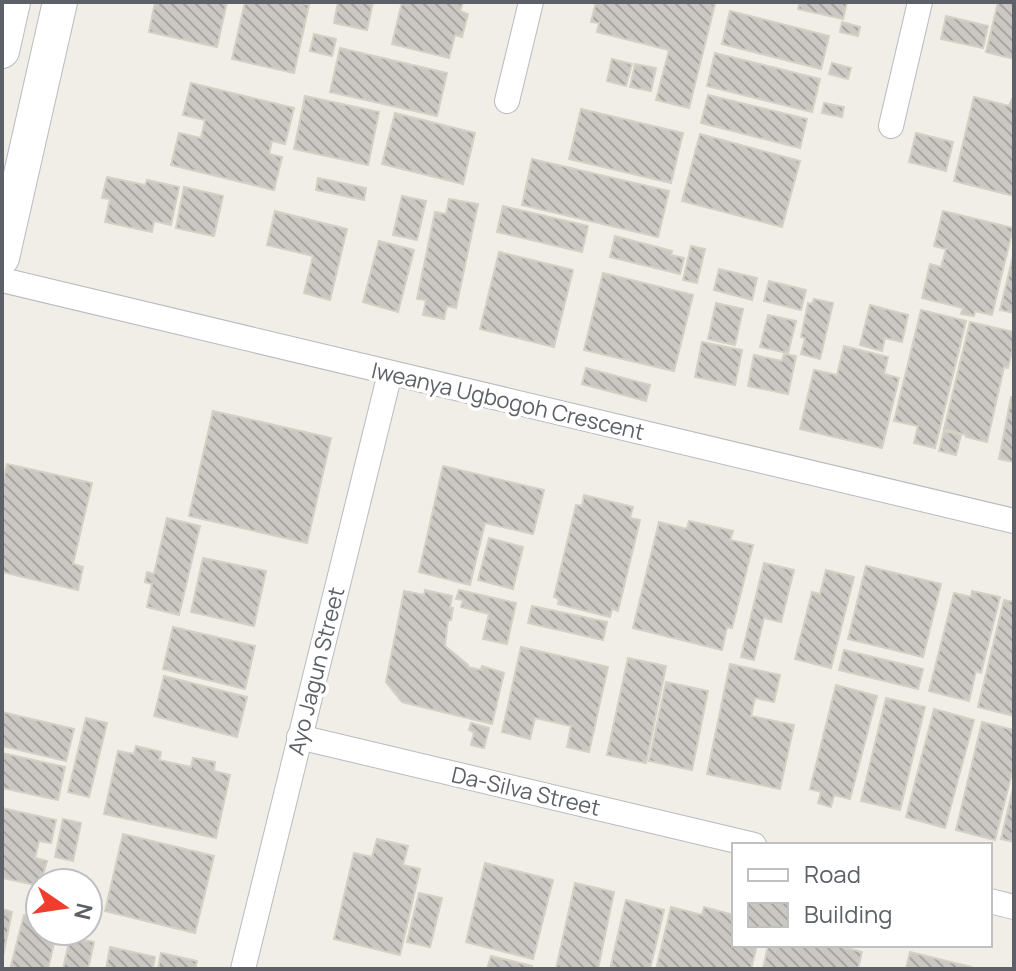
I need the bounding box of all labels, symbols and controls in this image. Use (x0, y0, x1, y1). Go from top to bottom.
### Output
street label: Iweanya Ugbogoh Crescent (369, 355, 647, 447)
street label: Ayo Jagun Street (281, 584, 351, 758)
street label: Da-Silva Street (449, 759, 604, 823)
legend (732, 843, 992, 947)
text: Road (804, 857, 861, 890)
north arrow (24, 867, 104, 947)
text: Building (804, 897, 892, 930)
text: N (67, 900, 100, 923)

